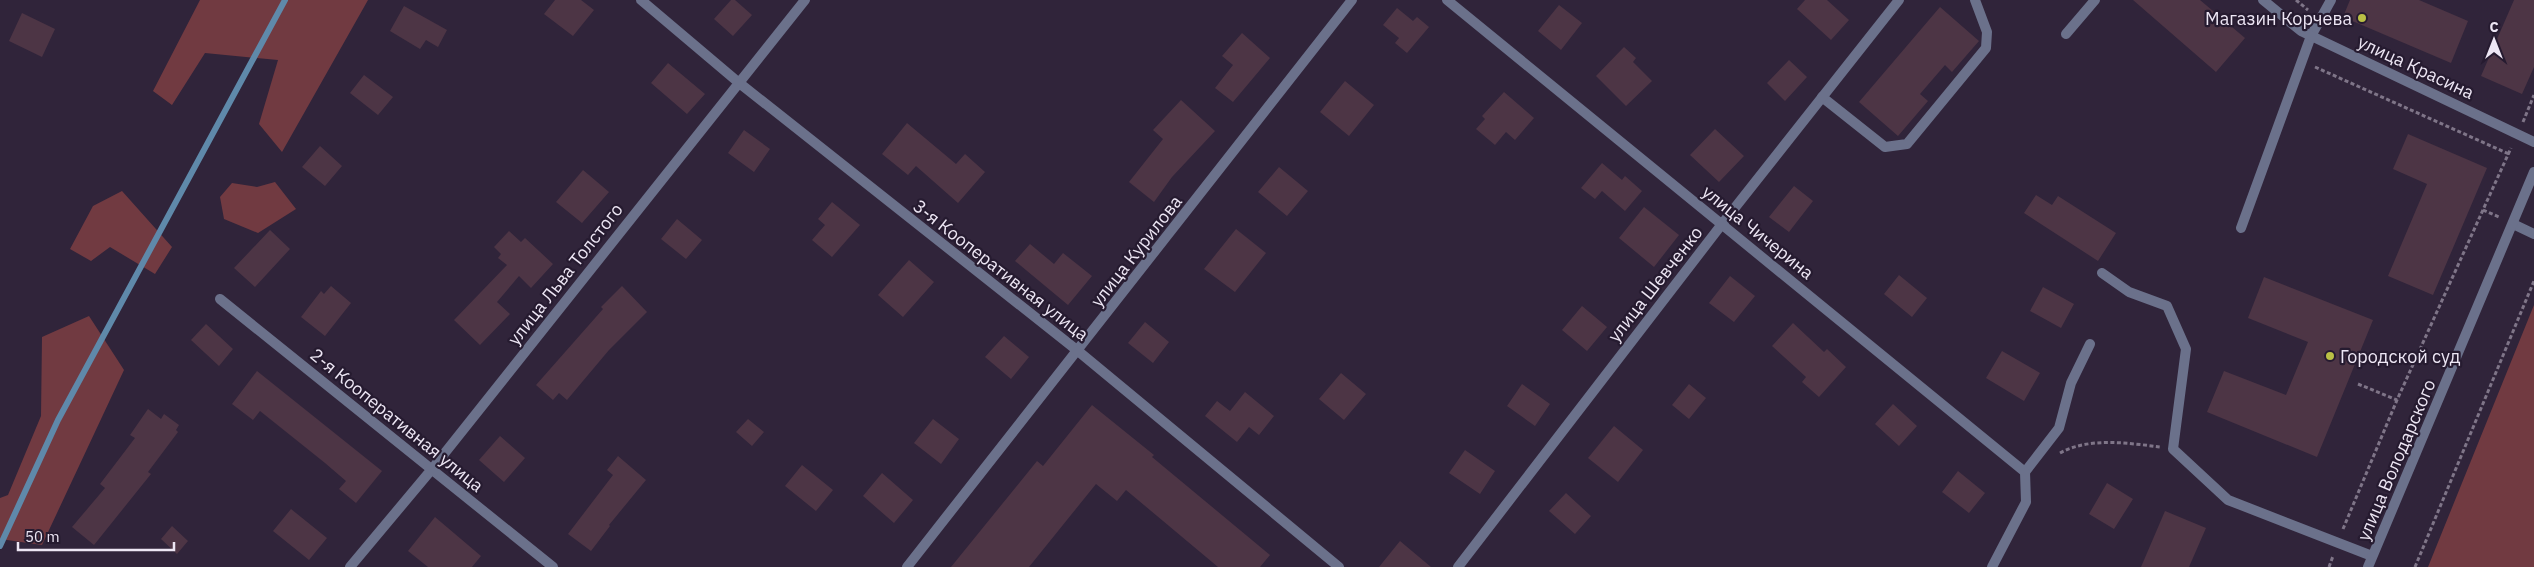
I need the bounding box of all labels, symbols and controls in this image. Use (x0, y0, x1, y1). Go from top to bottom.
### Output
place label: Магазин Корчева (2205, 7, 2352, 30)
marker: Магазин Корчева (2356, 12, 2368, 24)
north arrow (2469, 15, 2519, 65)
text: С (2489, 18, 2499, 36)
street label: улица Красина (2354, 30, 2478, 104)
street label: улица Чичерина (1697, 180, 1819, 284)
street label: улица Курилова (1085, 190, 1187, 311)
street label: 3-я Кооперативная улица (909, 194, 1094, 346)
street label: улица Льва Толстого (502, 198, 628, 350)
street label: улица Шевченко (1603, 221, 1707, 347)
street label: 2-я Кооперативная улица (306, 343, 489, 497)
place label: Городской суд (2340, 345, 2461, 368)
marker: Городской суд (2324, 350, 2336, 362)
street label: улица Володарского (2352, 376, 2440, 544)
scale bar (18, 520, 174, 552)
text: 50 m (25, 527, 60, 546)

